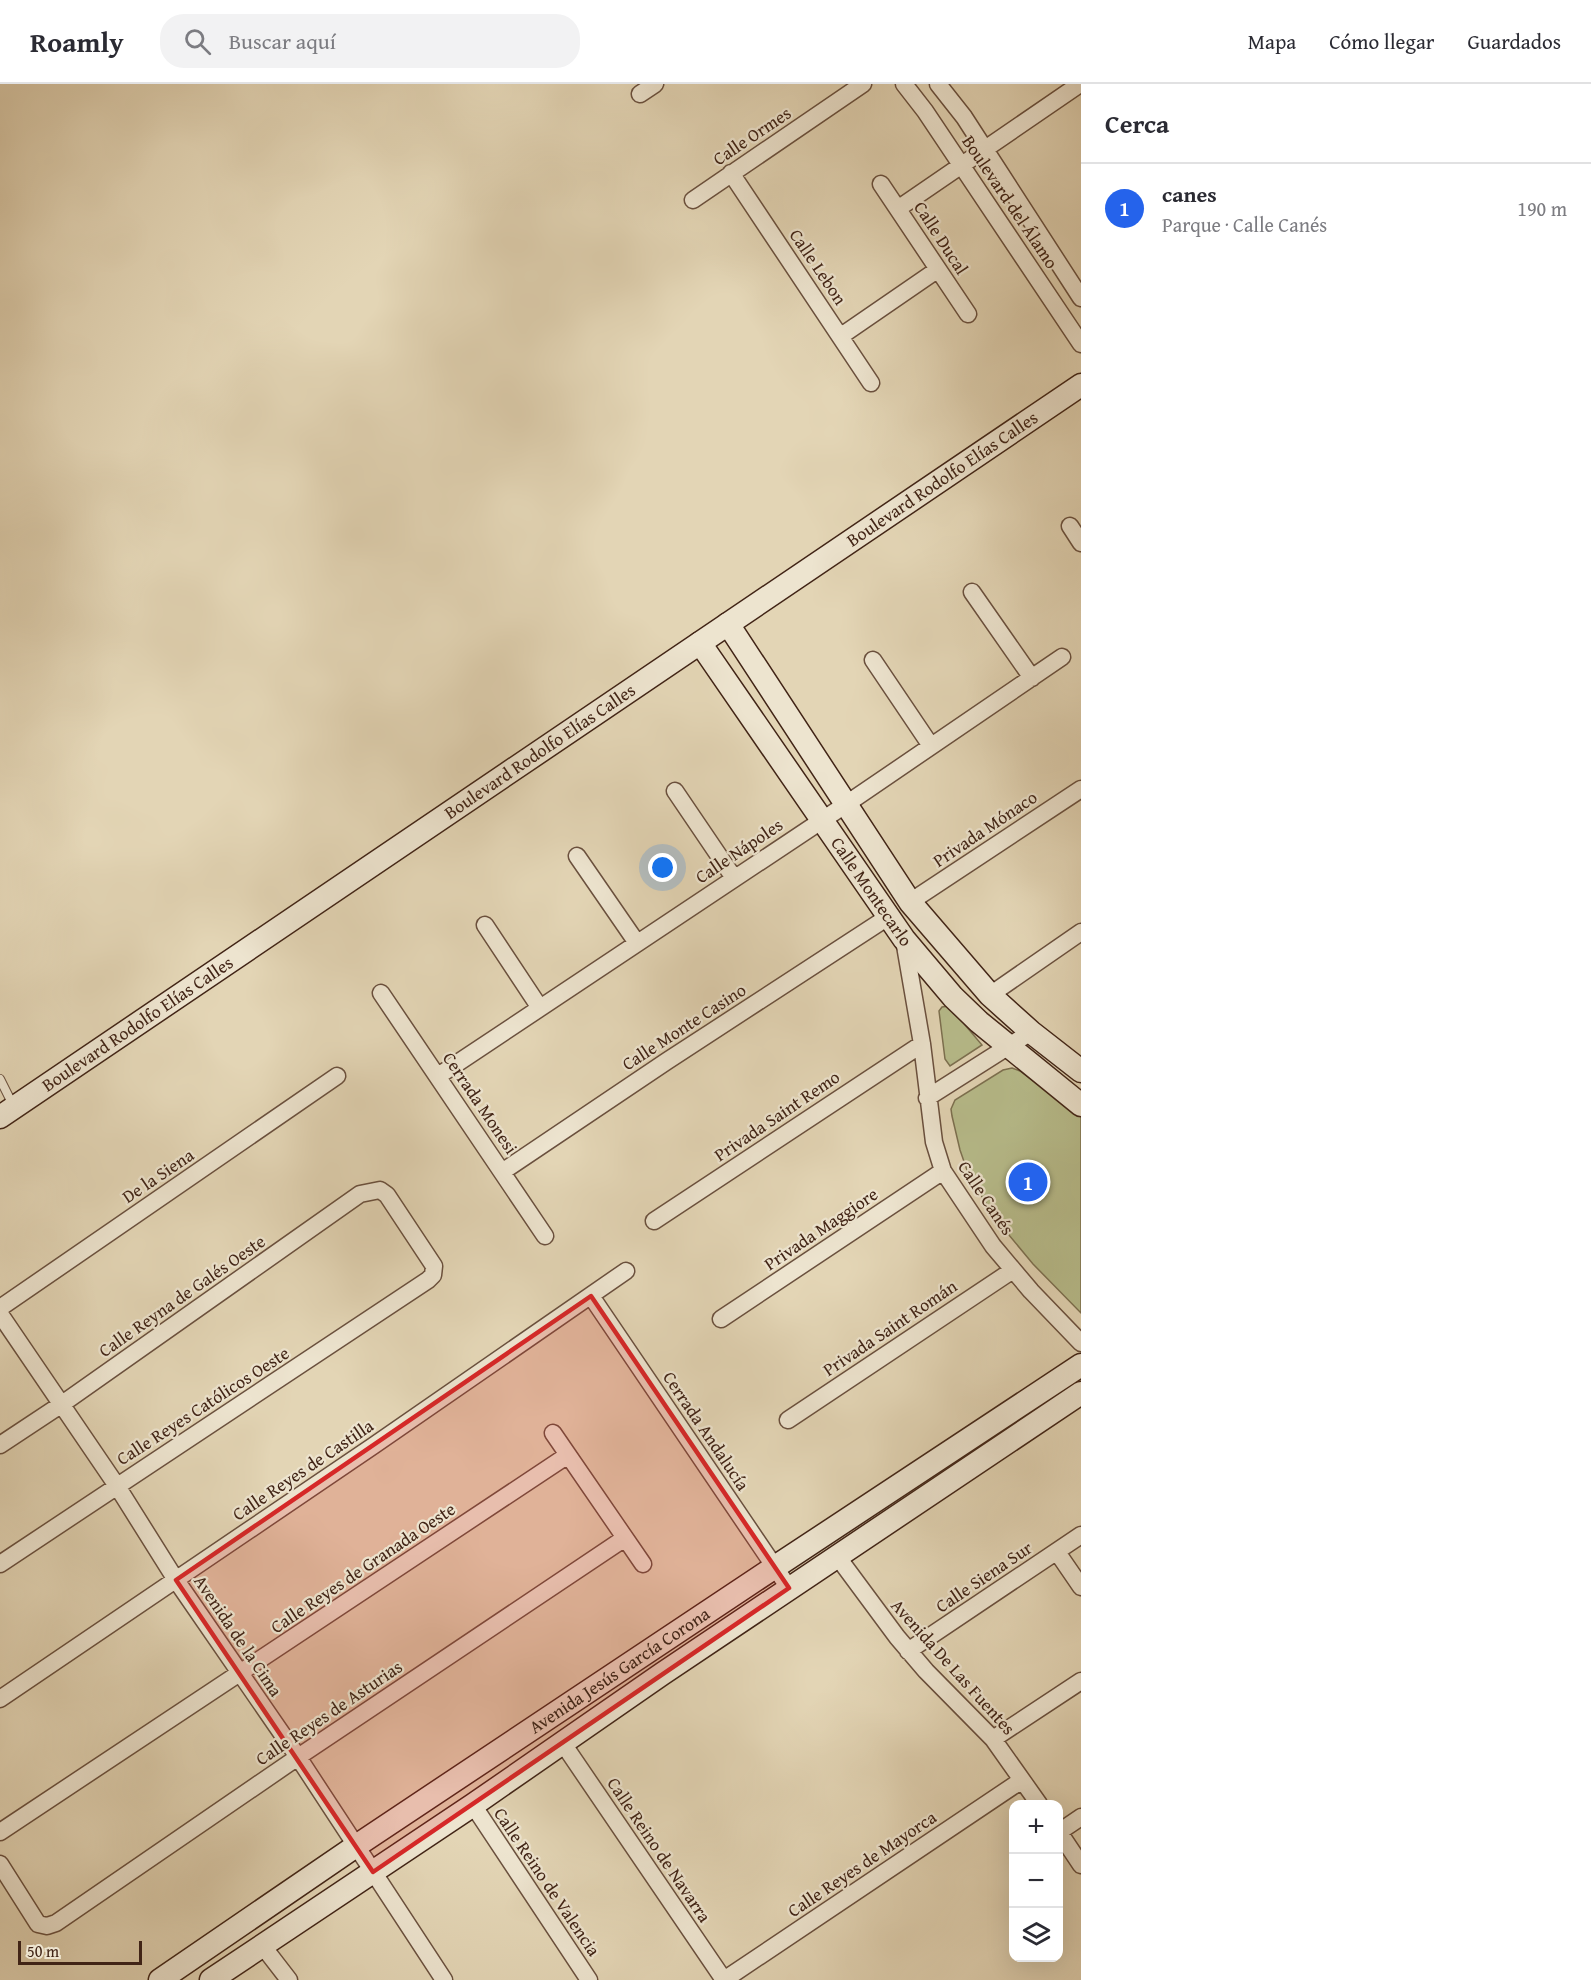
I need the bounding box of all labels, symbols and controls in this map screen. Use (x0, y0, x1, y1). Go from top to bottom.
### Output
search box (160, 14, 580, 68)
text: Roamly (30, 21, 124, 62)
icon: search (181, 25, 214, 58)
text: Buscar aquí (229, 25, 336, 57)
text: Mapa (1248, 26, 1296, 57)
text: Cómo llegar (1329, 26, 1434, 57)
text: Guardados (1467, 26, 1561, 57)
street label: Calle Ormes (707, 99, 796, 172)
text: Cerca (1105, 104, 1169, 143)
street label: Boulevard del Álamo (956, 130, 1065, 274)
text: canes (1162, 178, 1217, 210)
text: 1 (1119, 194, 1130, 223)
text: 190 m (1517, 194, 1567, 223)
street label: Calle Ducal (907, 196, 975, 280)
text: Parque · Calle Canés (1162, 210, 1327, 239)
street label: Calle Lebon (783, 223, 854, 310)
street label: Boulevard Rodolfo Elías Calles (841, 404, 1043, 553)
street label: Boulevard Rodolfo Elías Calles (438, 677, 641, 826)
street label: Privada Mónaco (927, 784, 1042, 874)
street label: Calle Nápoles (689, 811, 788, 890)
street label: Calle Montecarlo (824, 831, 919, 952)
your location (648, 853, 677, 882)
street label: Boulevard Rodolfo Elías Calles (36, 949, 238, 1098)
street label: Calle Monte Casino (616, 976, 751, 1077)
street label: Cerrada Monesi (436, 1046, 525, 1159)
street label: Privada Saint Remo (708, 1063, 845, 1168)
street label: De la Siena (116, 1141, 200, 1210)
street label: Calle Canés (952, 1155, 1021, 1240)
pin: 1 (1008, 1160, 1048, 1204)
street label: Privada Maggiore (758, 1180, 883, 1277)
street label: Calle Reyna de Galés Oeste (93, 1228, 271, 1364)
street label: Privada Saint Román (817, 1273, 962, 1383)
street label: Calle Reyes Católicos Oeste (111, 1339, 295, 1472)
street label: Cerrada Andalucía (656, 1366, 757, 1496)
street label: Calle Reyes de Castilla (227, 1412, 379, 1527)
street label: Calle Reyes de Granada Oeste (265, 1495, 461, 1640)
street label: Calle Siena Sur (930, 1534, 1038, 1619)
street label: Avenida de la Cima (188, 1569, 290, 1702)
street label: Avenida De Las Fuentes (885, 1593, 1022, 1741)
street label: Avenida Jesús García Corona (523, 1600, 715, 1740)
street label: Calle Reyes de Asturias (250, 1653, 408, 1772)
street label: Calle Reino de Navarra (601, 1772, 718, 1928)
map controls (1009, 1800, 1063, 1962)
button: + (1009, 1800, 1063, 1854)
street label: Calle Reino de Valencia (487, 1802, 608, 1962)
street label: Calle Reyes de Mayorca (782, 1803, 942, 1924)
button: − (1009, 1854, 1063, 1908)
button: layers (1009, 1908, 1063, 1962)
scale bar (18, 1938, 142, 1966)
text: 50 m (27, 1939, 59, 1963)

